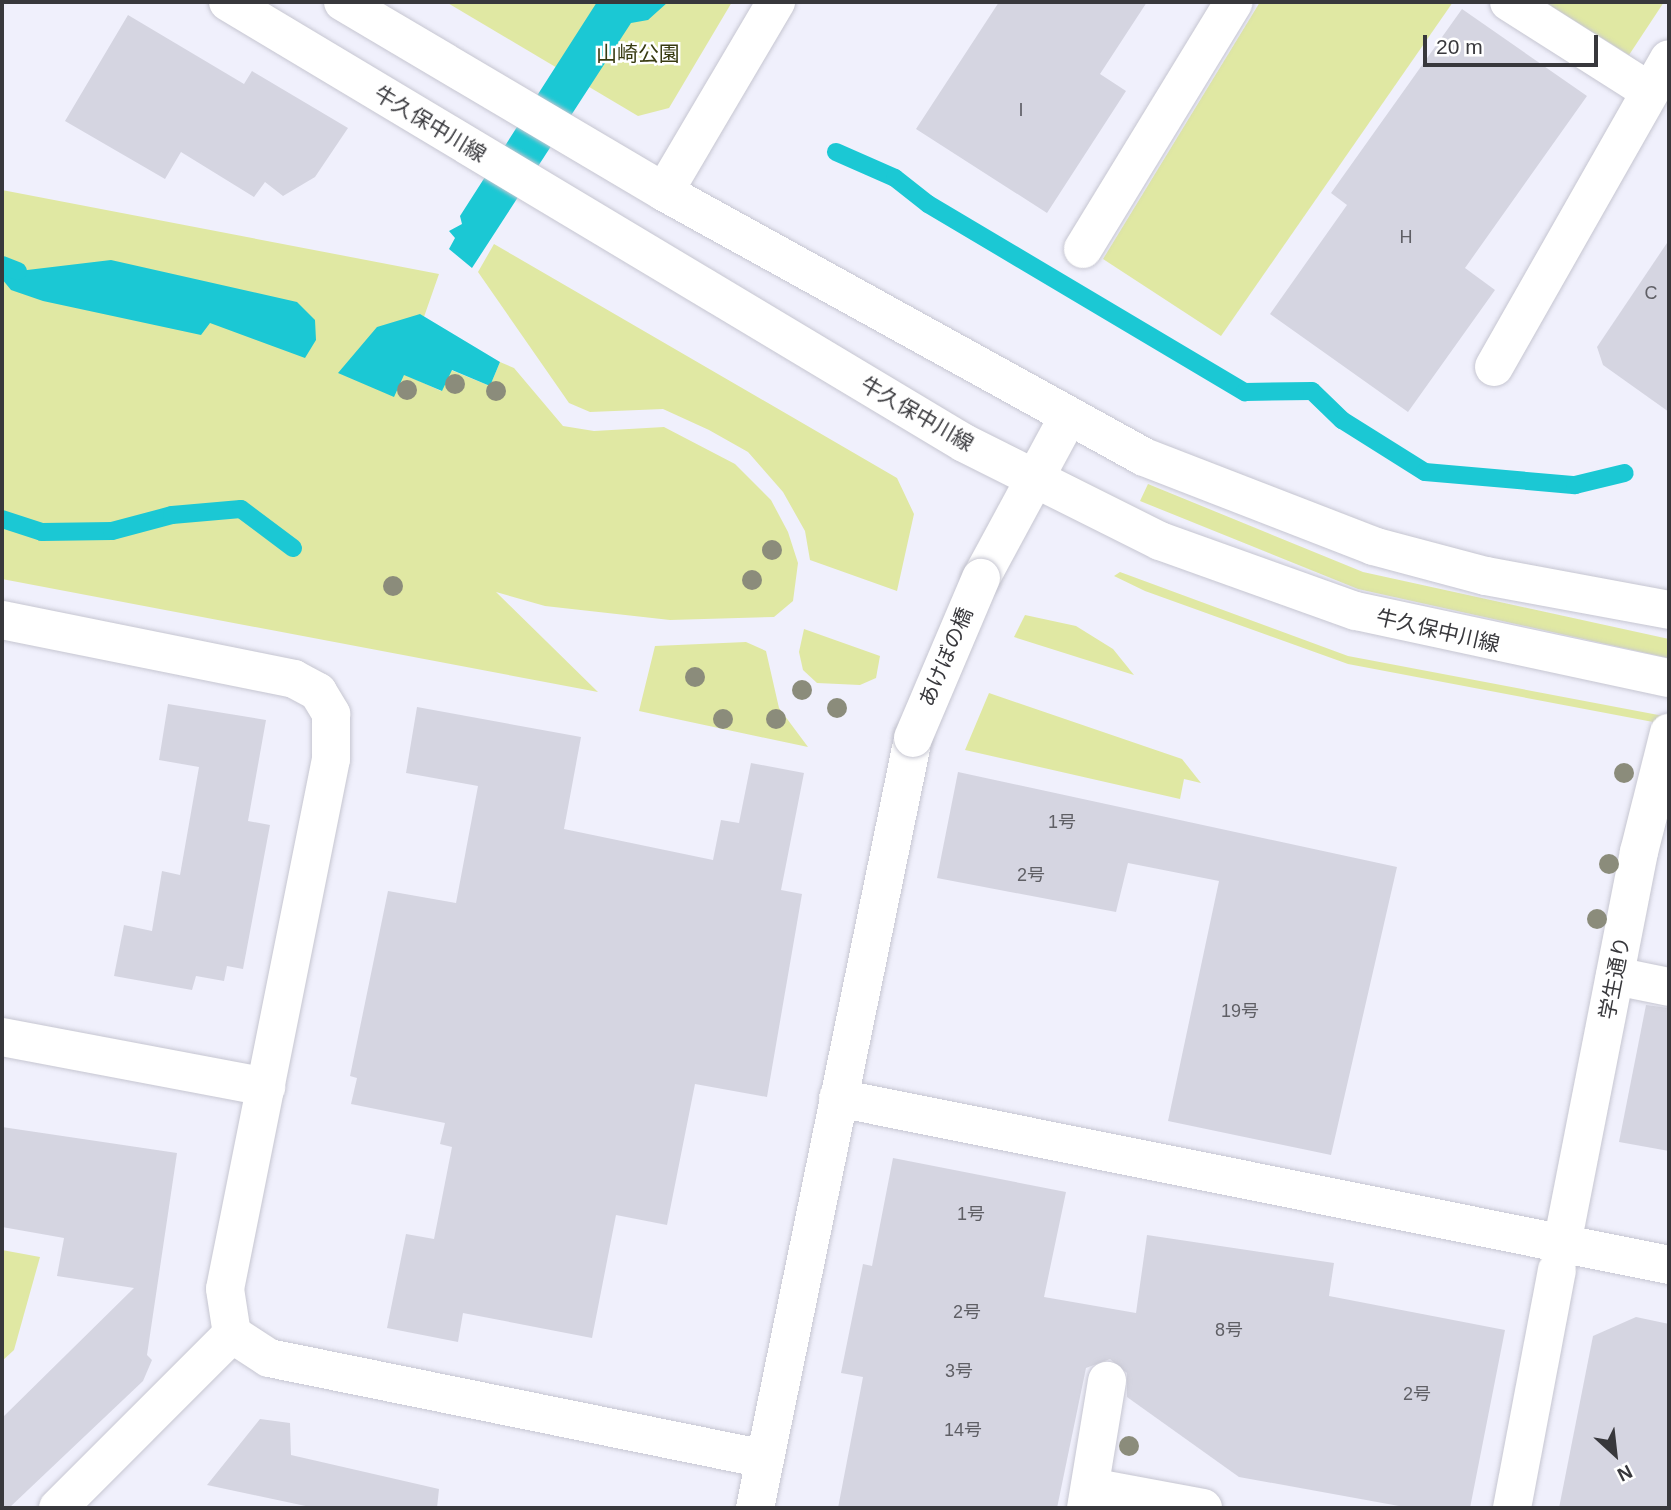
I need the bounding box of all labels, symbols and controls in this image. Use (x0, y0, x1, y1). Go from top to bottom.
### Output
scale bar (1426, 21, 1601, 65)
text: 20 m (1436, 35, 1483, 58)
park label: 山崎公園 (596, 41, 680, 67)
street label: 牛久保中川線 (370, 81, 490, 167)
house number: I (1018, 99, 1024, 121)
house number: H (1400, 226, 1412, 248)
house number: C (1645, 282, 1657, 304)
street label: 牛久保中川線 (856, 372, 978, 456)
street label: あけぼの橋 (914, 604, 978, 710)
street label: 牛久保中川線 (1374, 605, 1502, 657)
house number: 1号 (1048, 811, 1076, 833)
house number: 2号 (1017, 864, 1045, 886)
street label: 学生通り (1595, 934, 1635, 1022)
house number: 19号 (1221, 1000, 1259, 1022)
house number: 1号 (957, 1203, 985, 1225)
house number: 2号 (953, 1301, 981, 1323)
house number: 8号 (1215, 1319, 1243, 1341)
house number: 3号 (945, 1360, 973, 1382)
house number: 2号 (1403, 1383, 1431, 1405)
house number: 14号 (944, 1419, 982, 1441)
north arrow (1580, 1419, 1650, 1489)
text: N (1614, 1461, 1636, 1486)

